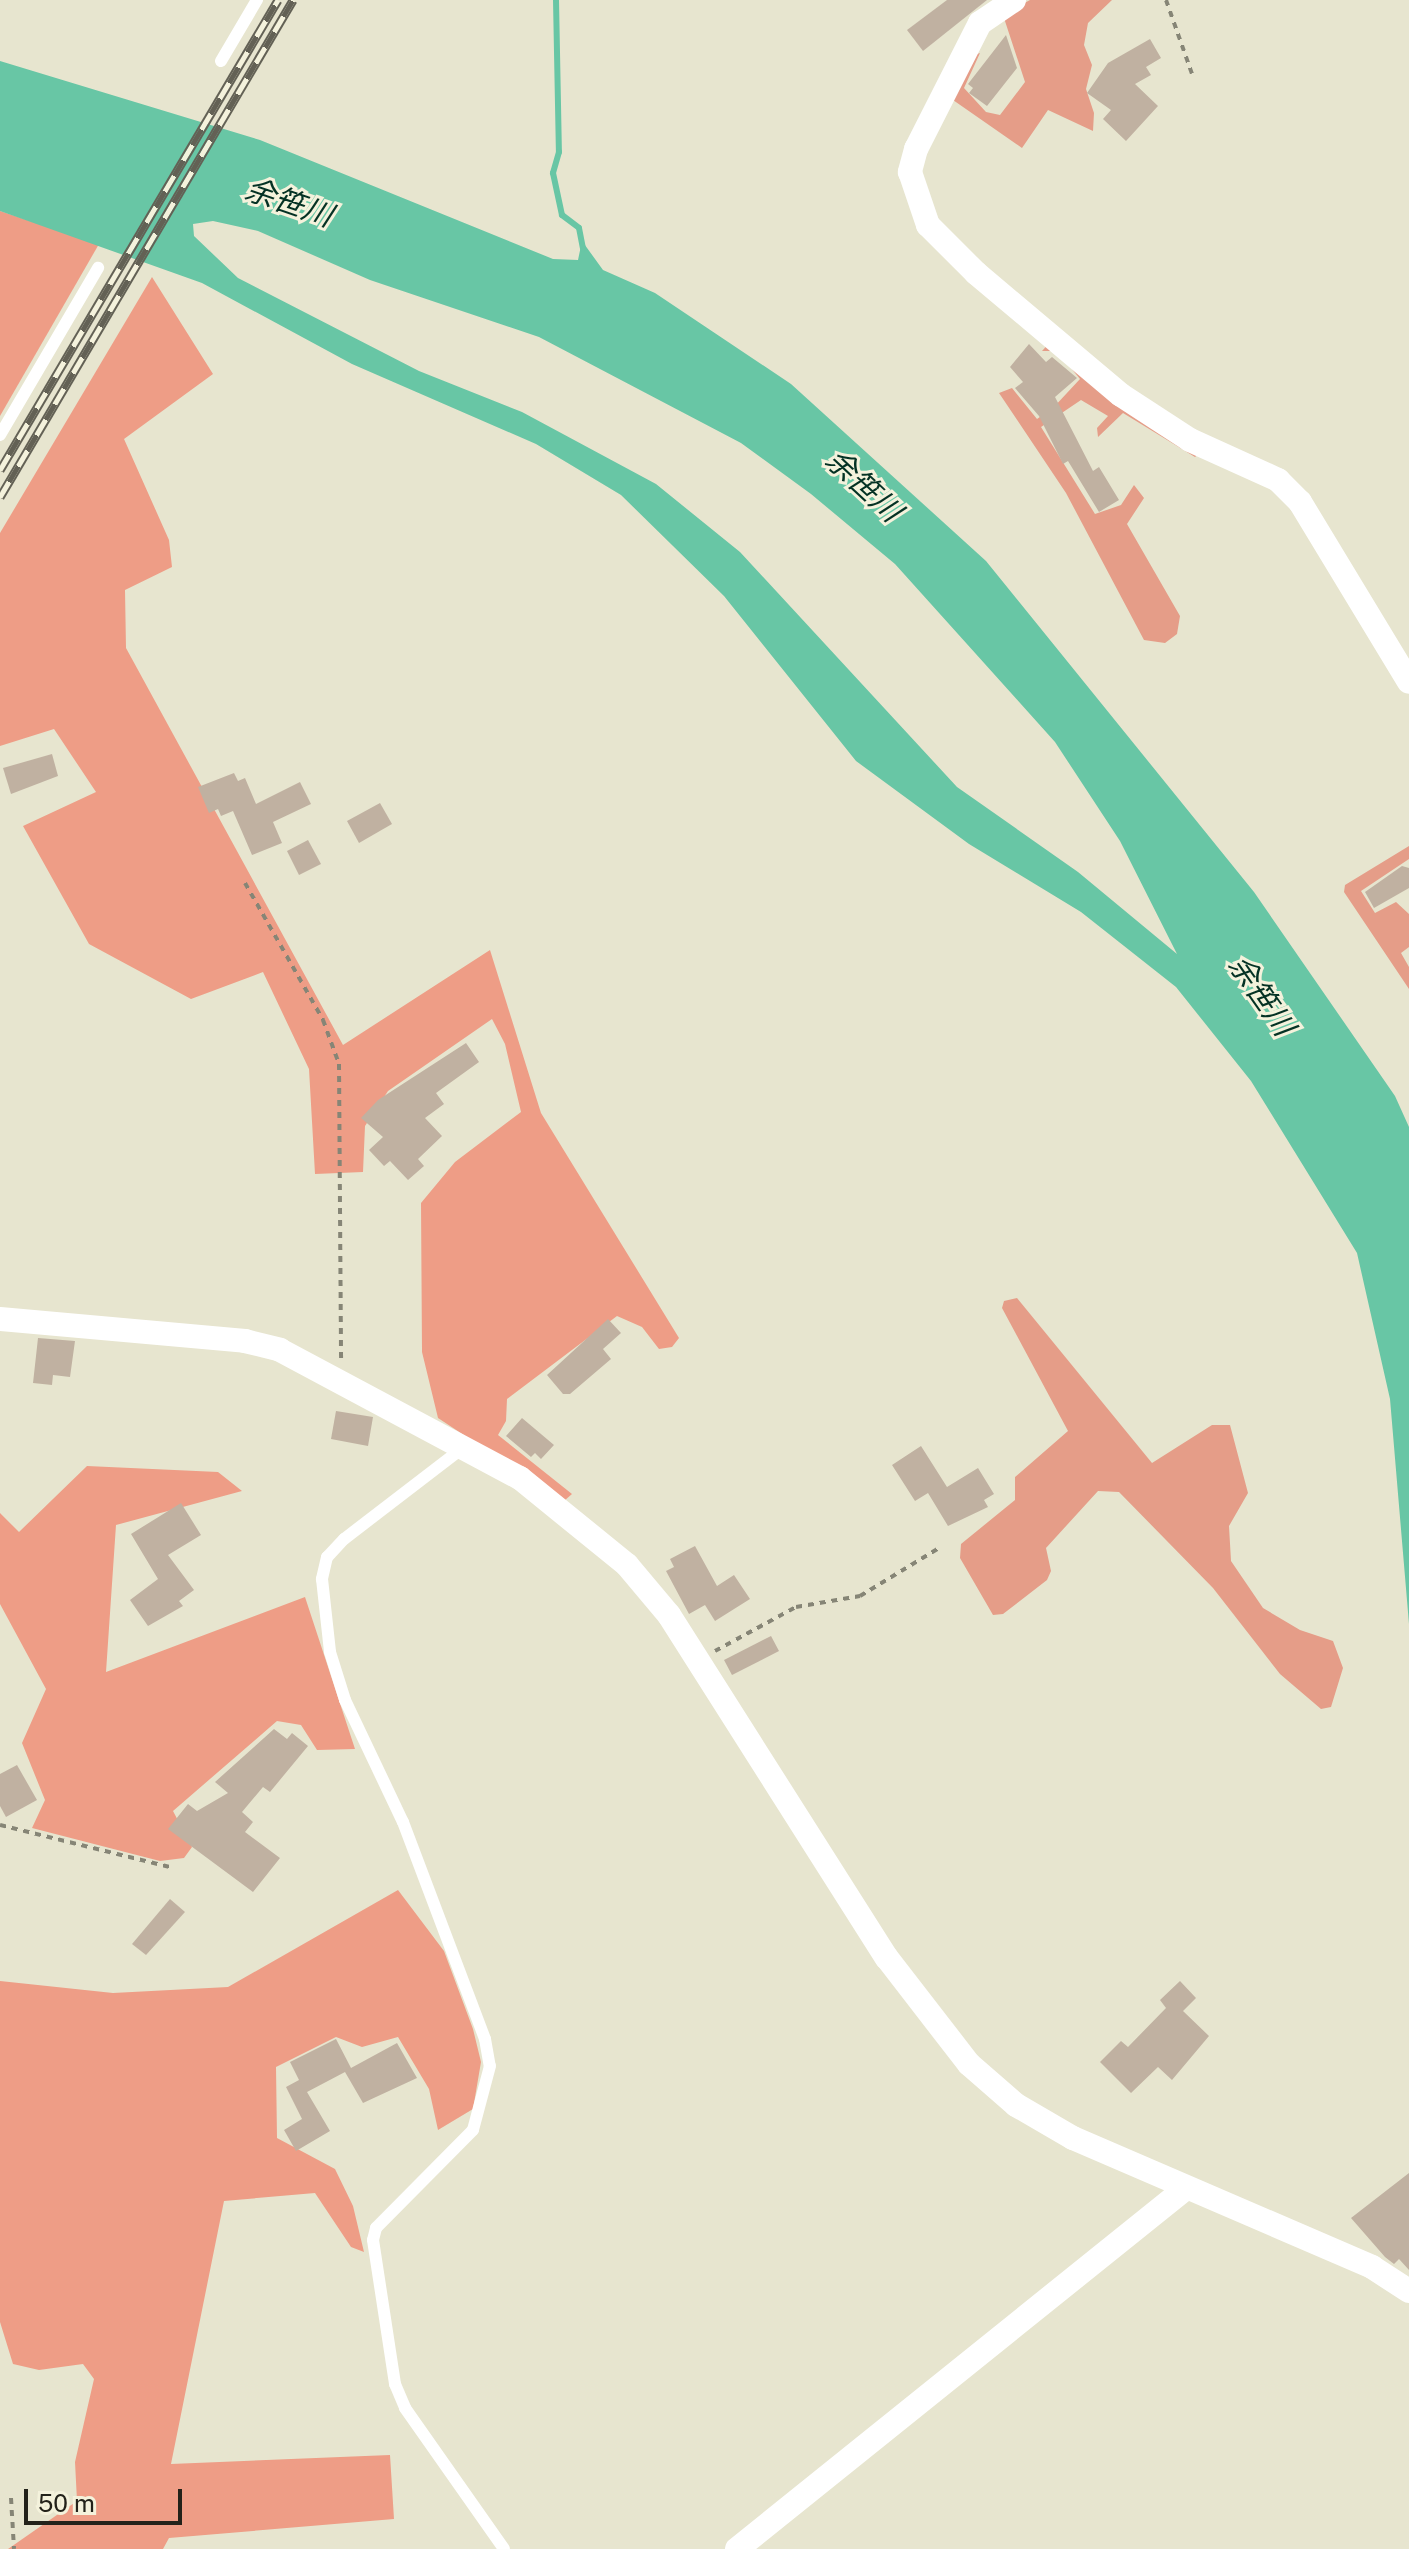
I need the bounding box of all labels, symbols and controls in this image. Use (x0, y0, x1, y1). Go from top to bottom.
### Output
water label: 余笹川 (241, 170, 337, 234)
water label: 余笹川 (819, 441, 909, 529)
water label: 余笹川 (1221, 948, 1303, 1042)
scale bar (28, 2473, 186, 2523)
text: 50 m (38, 2489, 95, 2517)

